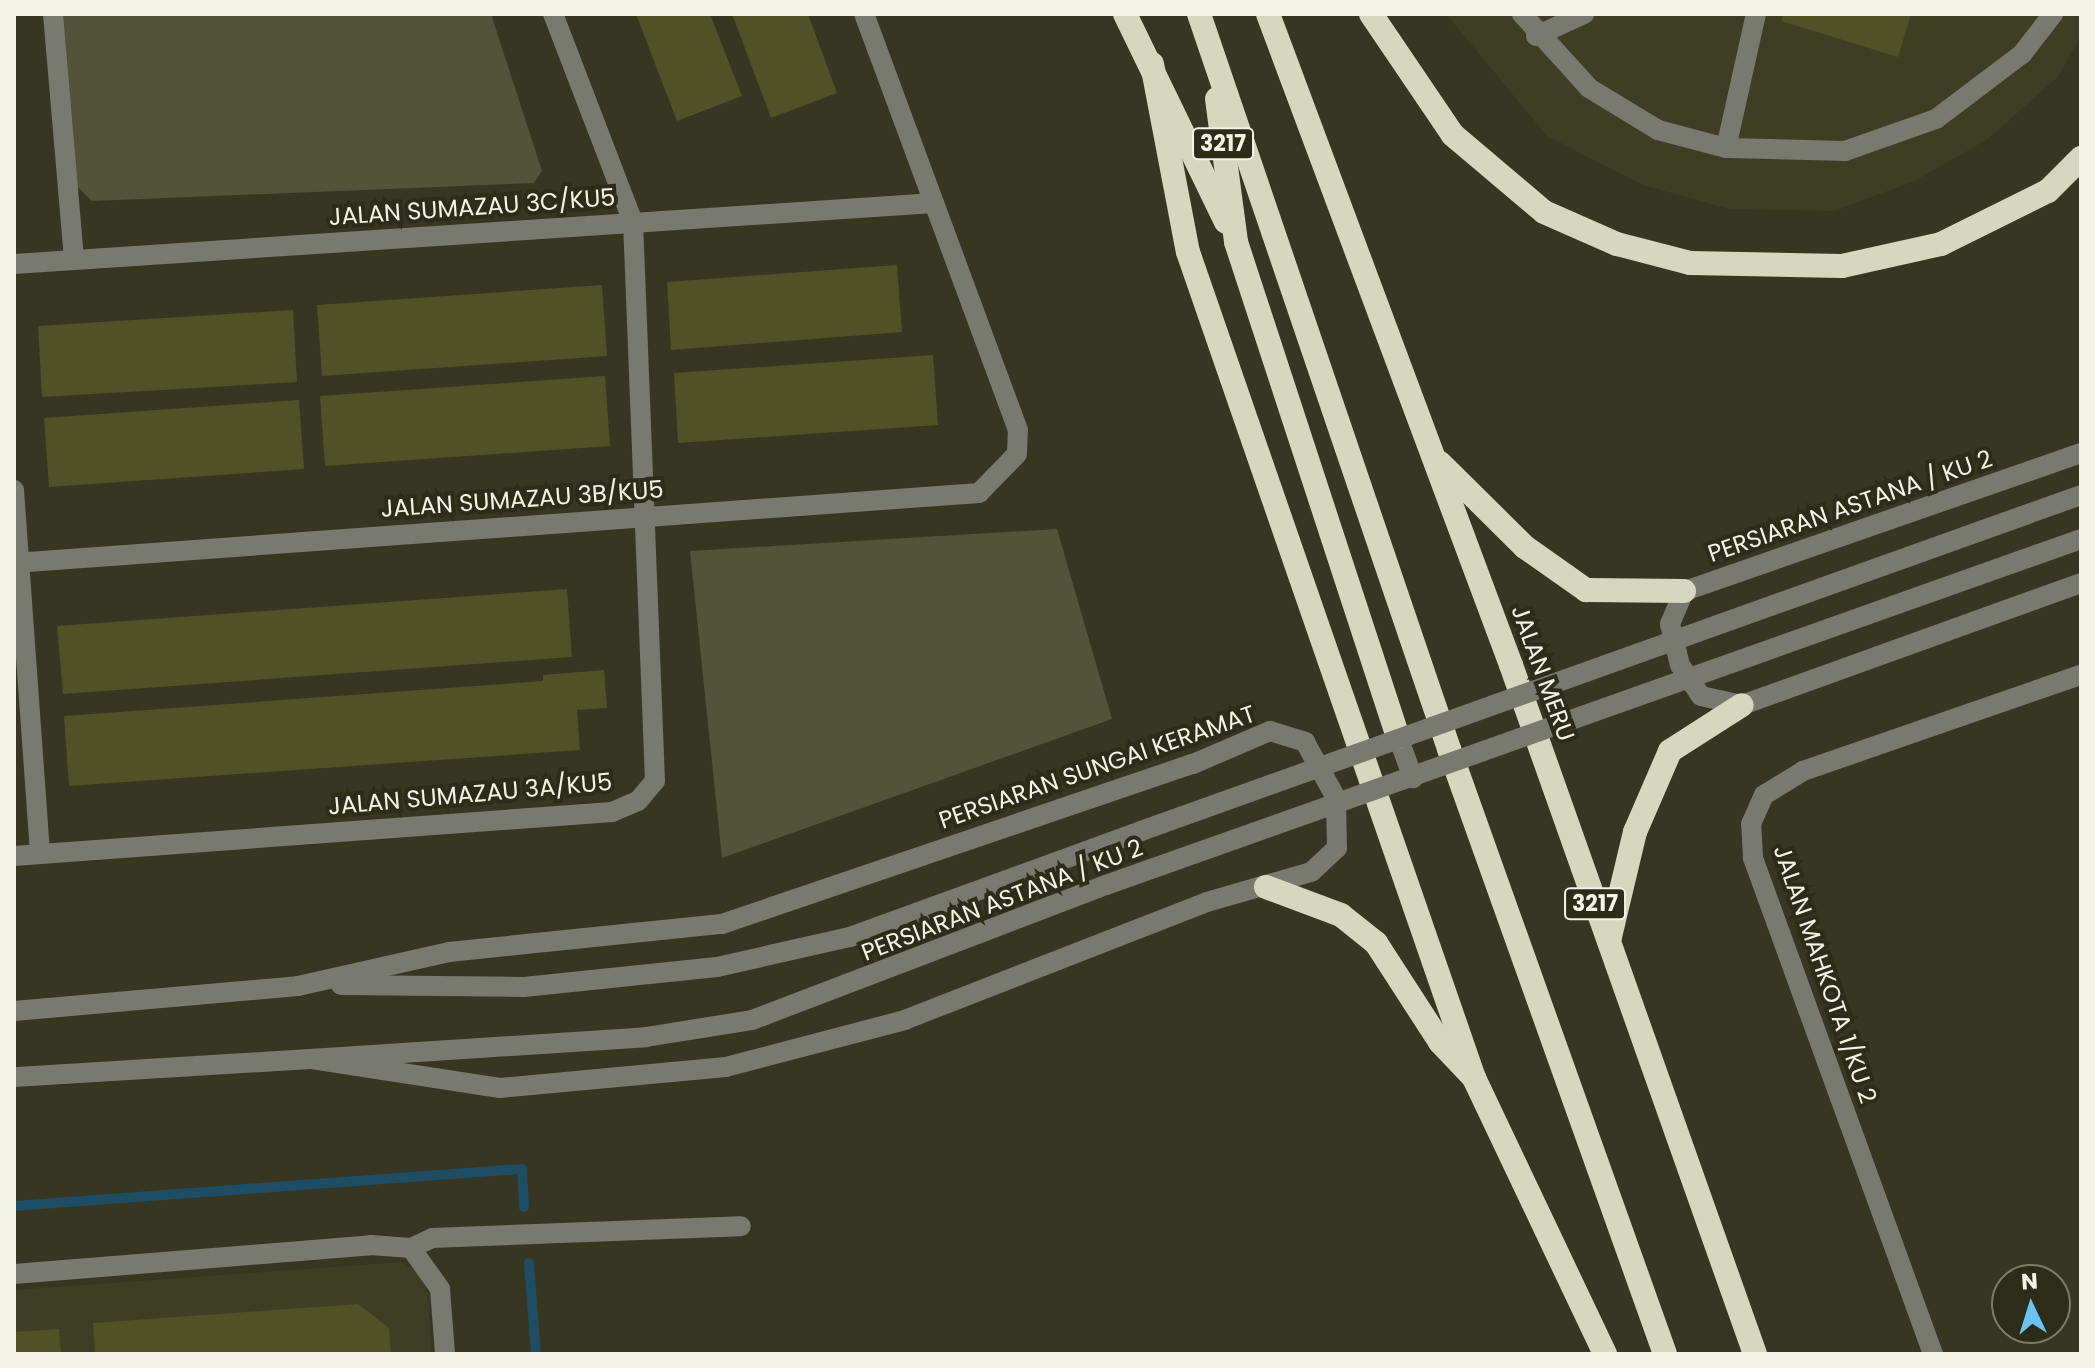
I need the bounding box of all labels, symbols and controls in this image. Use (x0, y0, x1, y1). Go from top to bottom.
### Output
road number: 3217 (1191, 126, 1255, 162)
street label: JALAN SUMAZAU 3C/KU5 (328, 183, 616, 231)
street label: PERSIARAN ASTANA / KU 2 (1704, 444, 1996, 568)
street label: JALAN SUMAZAU 3B/KU5 (380, 475, 664, 523)
street label: JALAN MERU (1505, 601, 1581, 745)
street label: PERSIARAN SUNGAI KERAMAT (935, 699, 1259, 835)
street label: JALAN SUMAZAU 3A/KU5 (327, 767, 613, 821)
street label: PERSIARAN ASTANA / KU 2 (857, 833, 1147, 967)
street label: JALAN MAHKOTA 1/KU 2 (1767, 841, 1883, 1107)
road number: 3217 (1563, 886, 1627, 922)
north arrow (1991, 1264, 2071, 1344)
text: N (2020, 1266, 2039, 1298)

